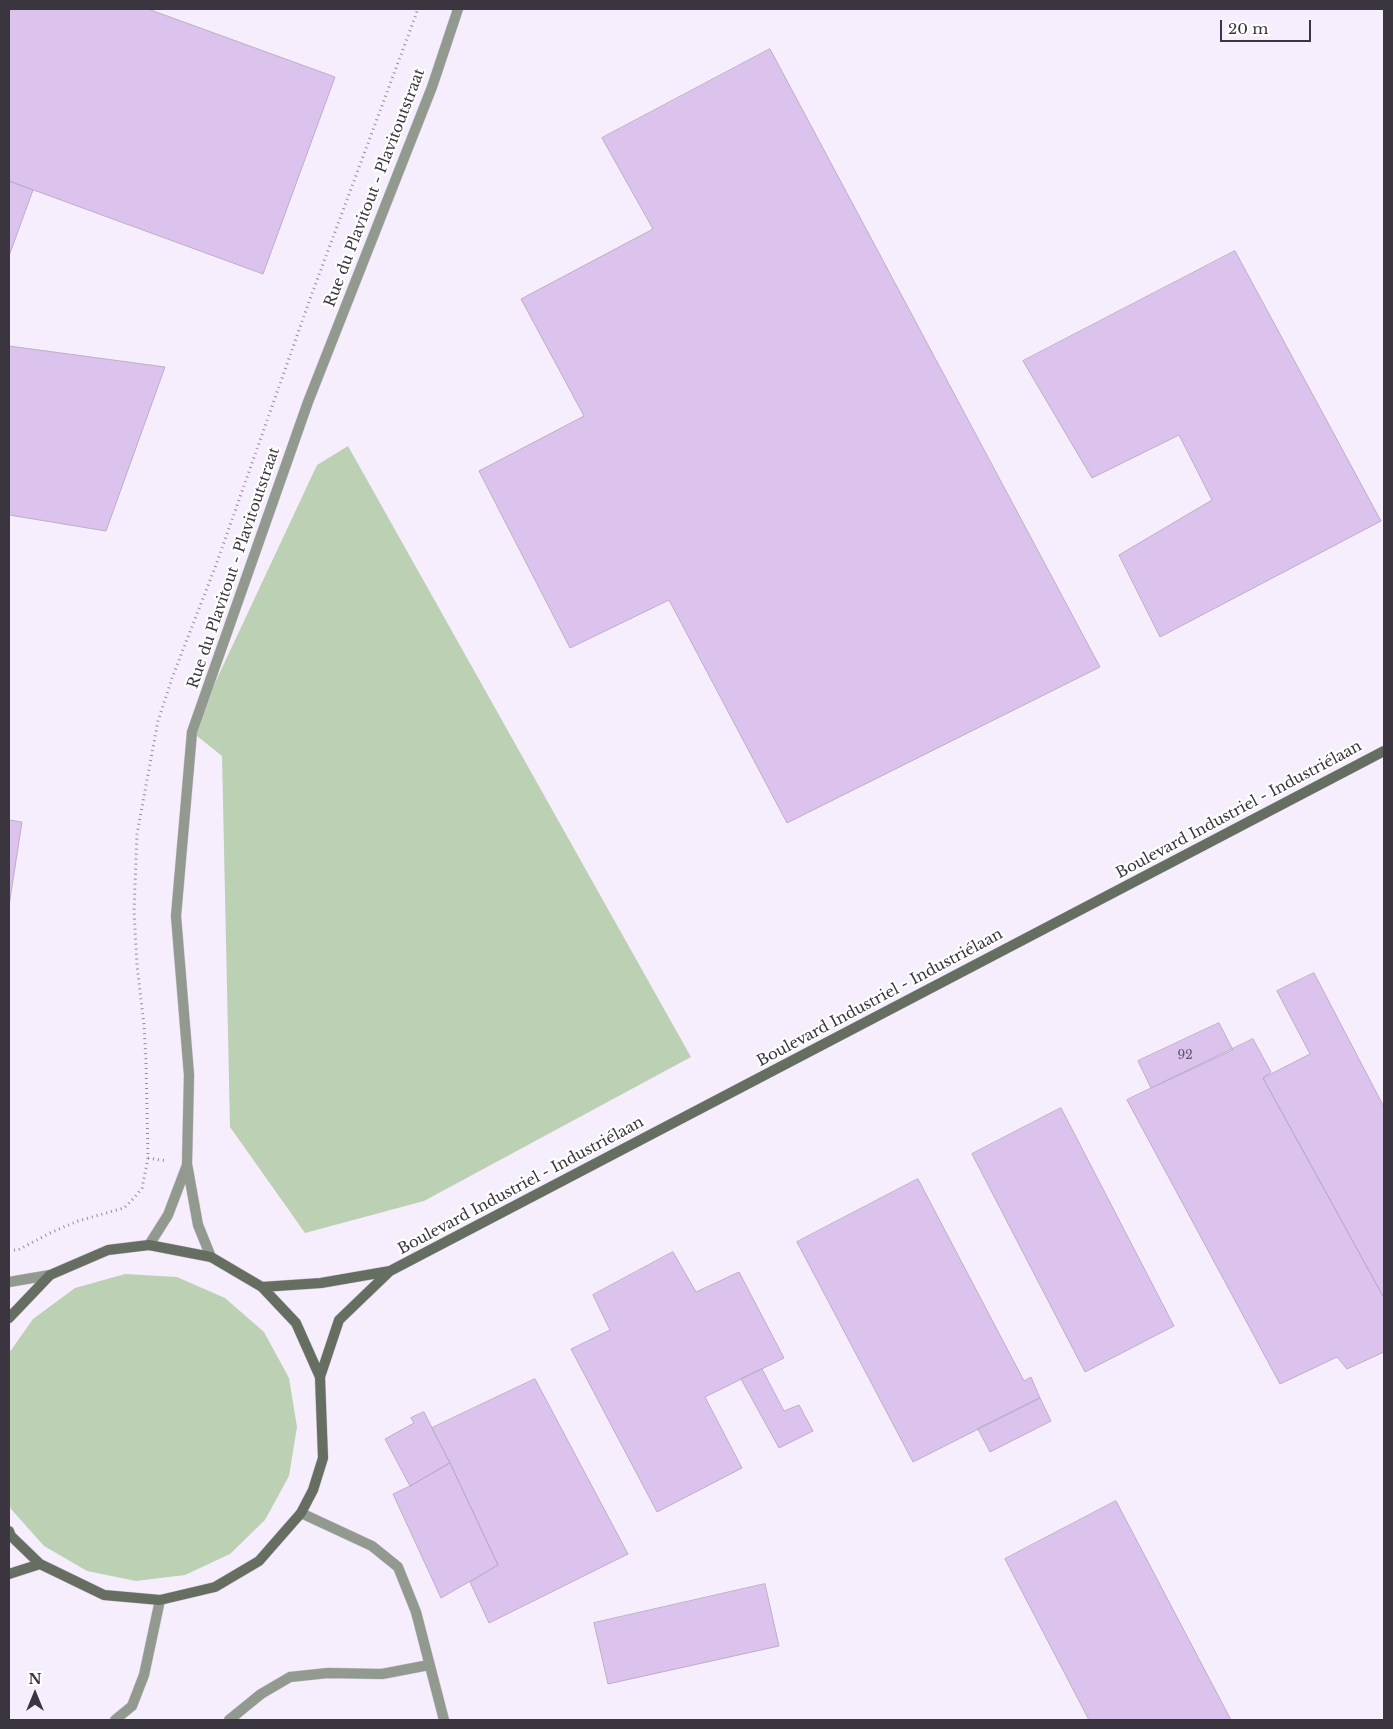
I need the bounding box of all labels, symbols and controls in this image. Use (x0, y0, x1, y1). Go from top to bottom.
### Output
scale bar (1223, 10, 1314, 42)
text: 20 m (1228, 19, 1268, 38)
street label: Rue du Plavitout - Plavitoutstraat (321, 66, 429, 310)
street label: Rue du Plavitout - Plavitoutstraat (184, 445, 284, 691)
street label: Boulevard Industriel - Industriélaan (1113, 737, 1365, 883)
street label: Boulevard Industriel - Industriélaan (754, 925, 1006, 1071)
house number: 92 (1177, 1049, 1193, 1063)
street label: Boulevard Industriel - Industriélaan (395, 1113, 647, 1259)
north arrow (10, 1669, 60, 1719)
text: N (28, 1670, 42, 1688)

